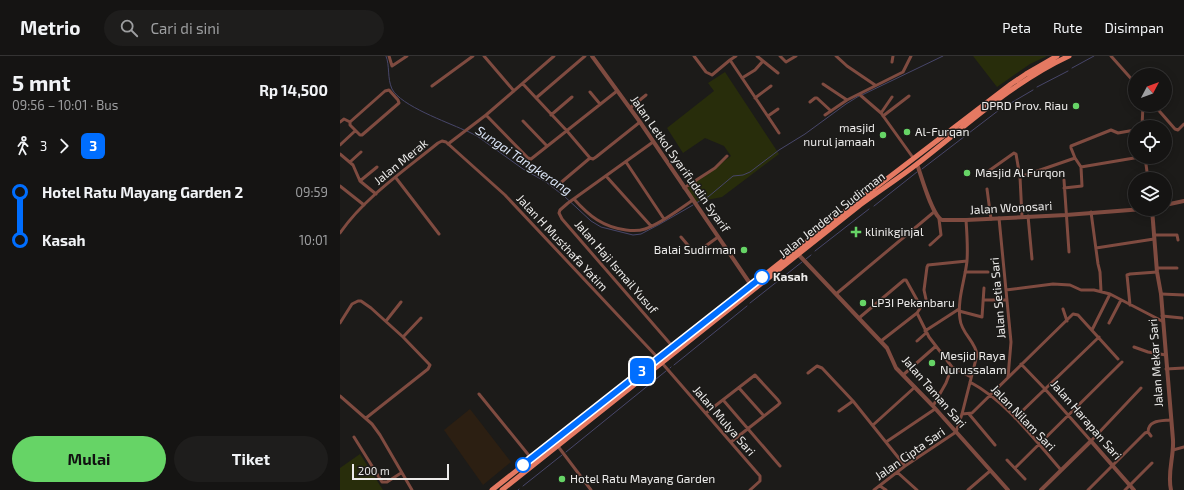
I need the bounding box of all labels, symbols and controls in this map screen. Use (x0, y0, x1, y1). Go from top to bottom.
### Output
search box (104, 10, 384, 46)
text: Metrio (20, 16, 80, 39)
icon: search (118, 17, 140, 39)
text: Cari di sini (150, 19, 220, 37)
text: Peta (1002, 19, 1031, 36)
text: Rute (1053, 19, 1082, 36)
text: Disimpan (1104, 19, 1164, 36)
north arrow (1128, 68, 1172, 112)
map controls (1128, 68, 1172, 216)
text: 5 mnt (12, 69, 71, 95)
text: Rp 14,500 (259, 81, 328, 99)
street label: Jalan Letkol Syarifuddin Syarif (628, 93, 734, 235)
text: 09:56 – 10:01 · Bus (12, 97, 118, 113)
place label: DPRD Prov. Riau (981, 98, 1068, 112)
marker: DPRD Prov. Riau (1071, 101, 1081, 111)
place label: masjid nurul jamaah (803, 120, 875, 149)
button: locate (1128, 120, 1172, 164)
water label: Sungai Tangkerang (473, 122, 575, 198)
place label: Al-Furqan (915, 124, 969, 138)
marker: Al-Furqan (902, 127, 912, 137)
marker: masjid nurul jamaah (878, 130, 888, 140)
icon: walk (12, 135, 34, 157)
icon: forward (53, 135, 75, 157)
street label: Jalan Merak (371, 135, 430, 187)
text: 3 (89, 137, 97, 154)
text: 3 (40, 138, 47, 154)
place label: Masjid Al Furqon (975, 165, 1065, 180)
street label: Jalan Jenderal Sudirman (776, 168, 887, 260)
marker: Masjid Al Furqon (962, 168, 972, 178)
button: layers (1128, 172, 1172, 216)
text: Hotel Ratu Mayang Garden 2 (42, 183, 243, 201)
text: 09:59 (295, 184, 328, 200)
street label: Jalan H Musthafa Yatim (514, 191, 611, 294)
street label: Jalan Wonosari (969, 198, 1053, 216)
street label: Jalan Haji Ismail Yusuf (572, 217, 661, 317)
place label: klinikginjal (865, 224, 924, 239)
marker: klinikginjal (850, 226, 862, 238)
text: Kasah (42, 231, 86, 249)
text: 10:01 (299, 232, 328, 248)
place label: Balai Sudirman (654, 242, 736, 256)
marker: Balai Sudirman (739, 245, 749, 255)
street label: Jalan Setia Sari (986, 257, 1008, 339)
marker: Kasah (754, 269, 770, 285)
place label: Kasah (773, 269, 808, 283)
place label: LP3I Pekanbaru (871, 295, 955, 309)
marker: LP3I Pekanbaru (858, 298, 868, 308)
street label: Jalan Mekar Sari (1145, 318, 1165, 408)
place label: Mesjid Raya Nurussalam (940, 348, 1006, 376)
street label: Jalan Taman Sari (900, 353, 970, 430)
line badge: 3 (629, 358, 655, 384)
marker: Mesjid Raya Nurussalam (927, 358, 937, 368)
text: 3 (638, 362, 646, 379)
street label: Jalan Harapan Sari (1048, 377, 1125, 462)
street label: Jalan Nilam Sari (989, 381, 1059, 453)
street label: Jalan Mulya Sari (691, 383, 759, 458)
street label: Jalan Cipta Sari (872, 424, 947, 482)
button: Mulai (12, 436, 166, 482)
button: Tiket (174, 436, 328, 482)
unlabelled marker (515, 457, 531, 473)
scale bar (352, 462, 449, 481)
text: 200 m (358, 464, 390, 477)
place label: Hotel Ratu Mayang Garden (570, 471, 715, 485)
marker: Hotel Ratu Mayang Garden (557, 474, 567, 484)

